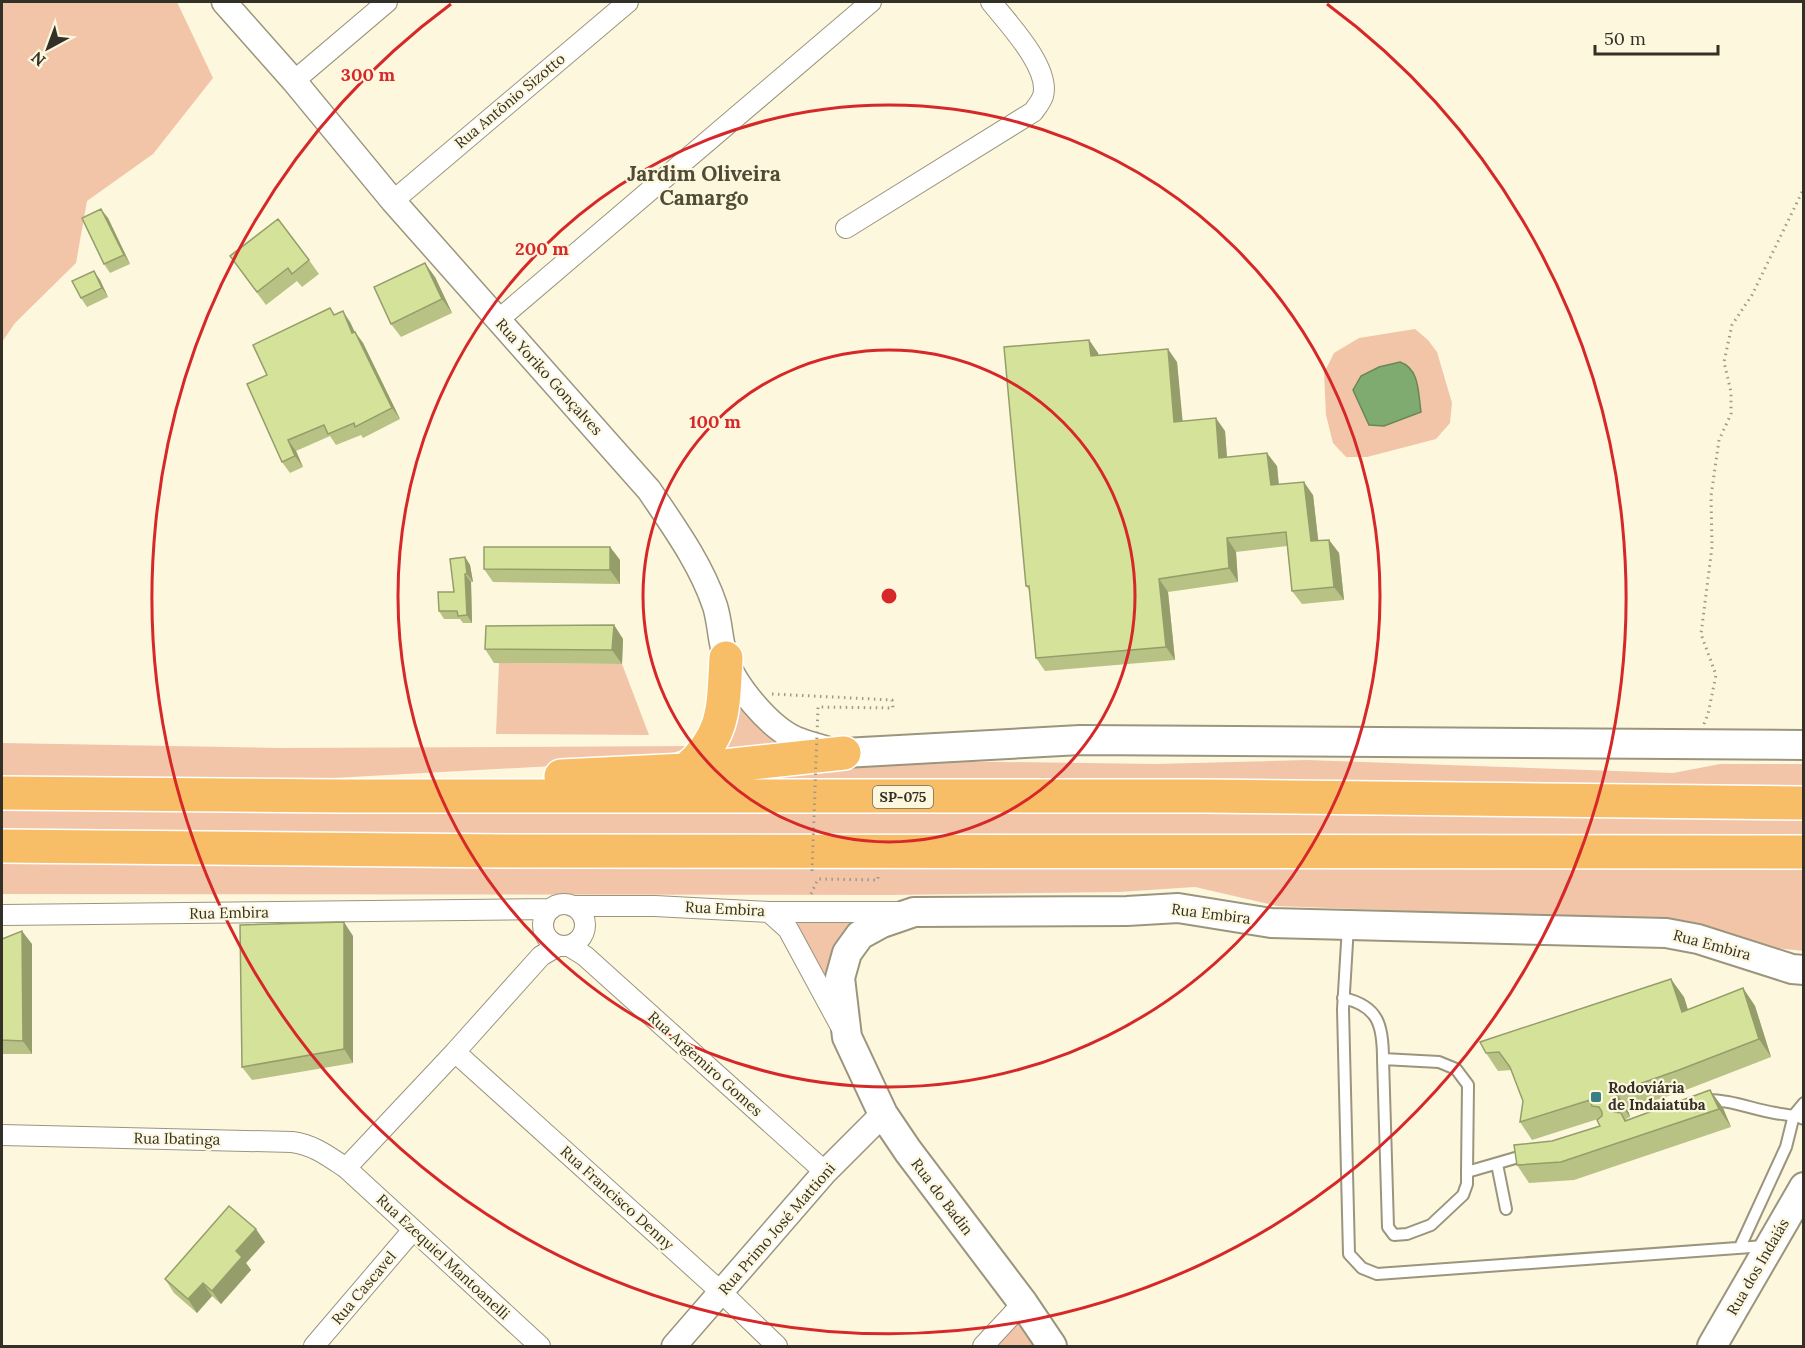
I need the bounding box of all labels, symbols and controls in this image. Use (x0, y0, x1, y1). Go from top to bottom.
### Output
north arrow (18, 18, 78, 78)
scale bar (1595, 18, 1718, 56)
text: 50 m (1604, 27, 1646, 50)
text: N (27, 48, 49, 71)
street label: Rua Antônio Sizotto (451, 49, 569, 152)
text: 300 m (341, 63, 396, 86)
district label: Jardim Oliveira Camargo (627, 160, 781, 211)
text: 200 m (515, 237, 569, 260)
street label: Rua Yoriko Gonçalves (492, 314, 607, 439)
text: 100 m (689, 410, 741, 433)
centre of rings (879, 586, 899, 606)
road number: SP-075 (873, 786, 933, 808)
street label: Rua Embira (685, 897, 766, 920)
street label: Rua Embira (1170, 899, 1252, 928)
street label: Rua Embira (189, 902, 269, 923)
street label: Rua Embira (1671, 925, 1753, 964)
street label: Rua Argemiro Gomes (644, 1007, 767, 1120)
place label: Rodoviária de Indaiatuba (1608, 1078, 1706, 1114)
marker: Rodoviária de Indaiatuba (1589, 1090, 1603, 1104)
street label: Rua Ibatinga (134, 1128, 221, 1149)
street label: Rua Francisco Denny (557, 1142, 678, 1254)
street label: Rua do Badin (907, 1155, 977, 1239)
street label: Rua Primo José Mattioni (714, 1159, 839, 1299)
street label: Rua Ezequiel Mantoanelli (373, 1190, 514, 1323)
street label: Rua dos Indaiás (1722, 1215, 1793, 1318)
street label: Rua Cascavel (327, 1247, 400, 1328)

